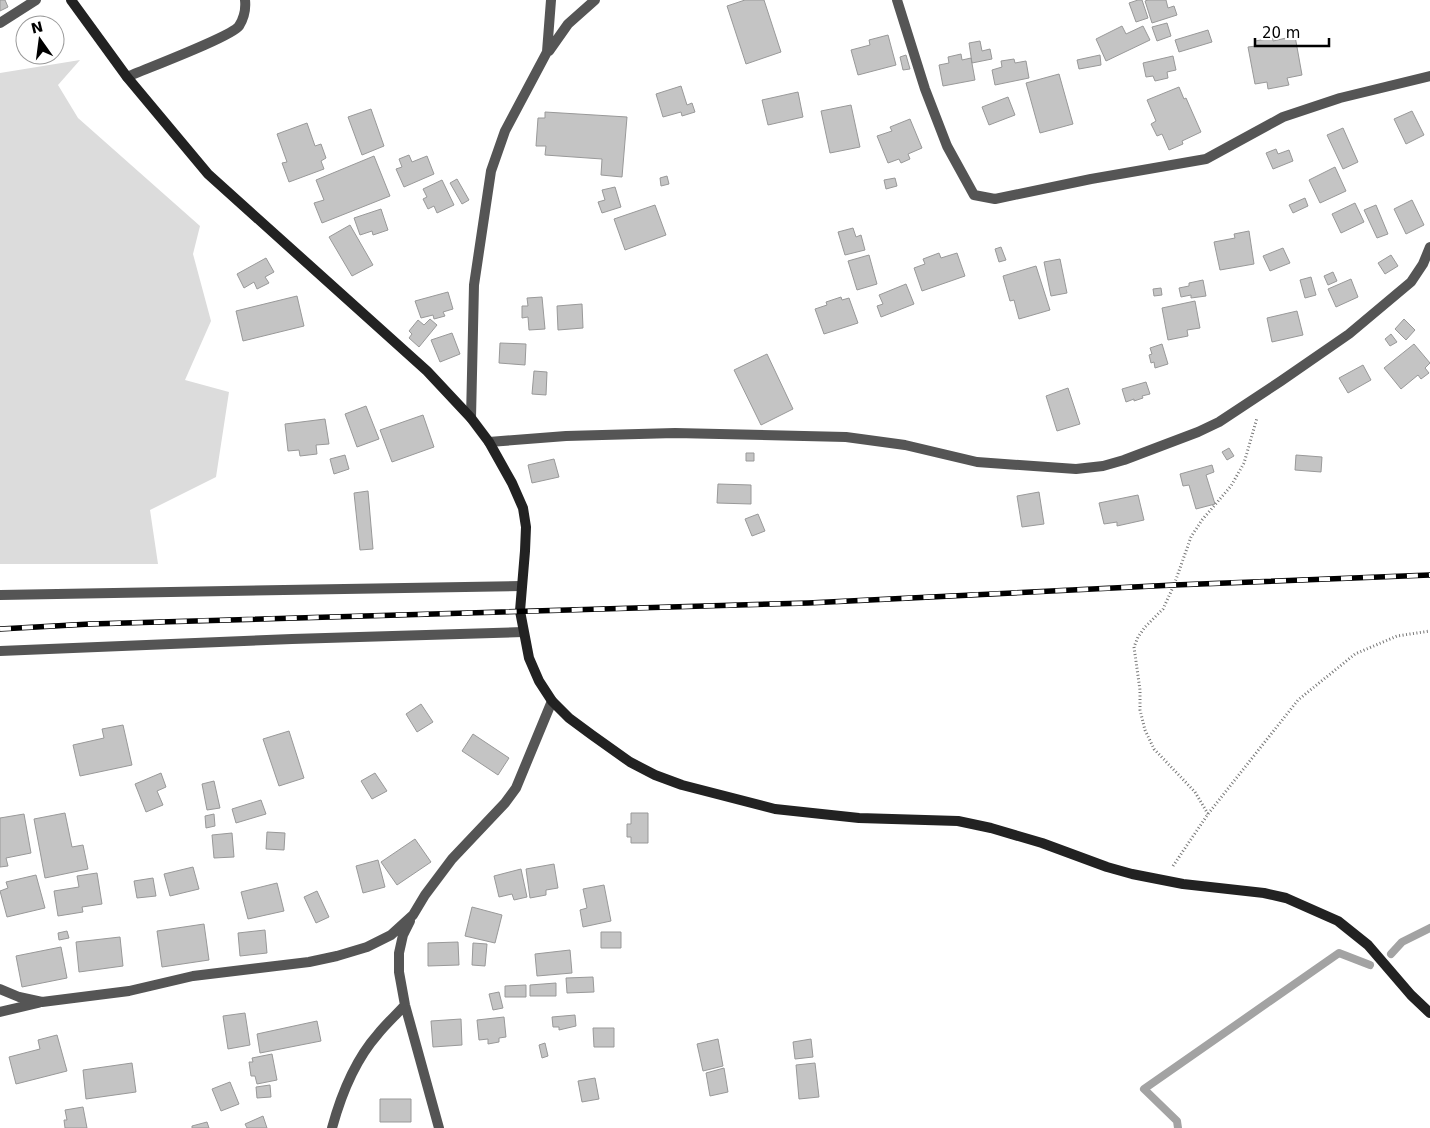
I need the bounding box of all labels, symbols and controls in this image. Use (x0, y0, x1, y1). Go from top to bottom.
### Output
north arrow (15, 15, 65, 65)
scale bar (1255, 15, 1329, 47)
text: N (29, 18, 44, 37)
text: 20 m (1262, 24, 1300, 42)

